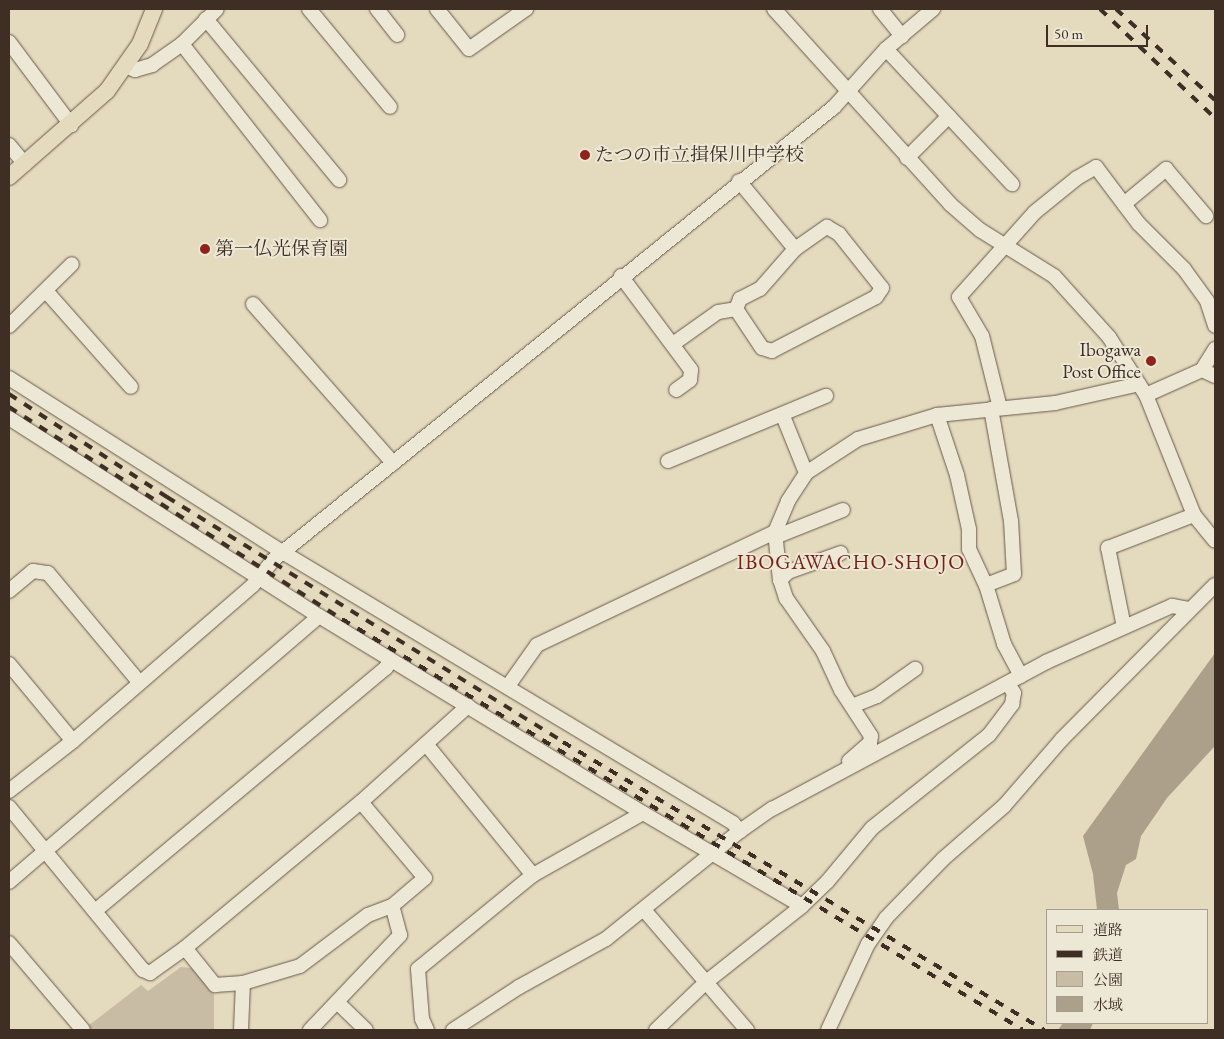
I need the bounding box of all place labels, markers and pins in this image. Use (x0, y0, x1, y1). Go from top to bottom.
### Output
place label: たつの市立揖保川中学校 (595, 144, 804, 166)
marker: たつの市立揖保川中学校 (579, 149, 591, 161)
place label: 第一仏光保育園 (215, 238, 348, 260)
marker: 第一仏光保育園 (199, 243, 211, 255)
place label: Ibogawa Post Office (1062, 339, 1141, 383)
marker: Ibogawa Post Office (1145, 355, 1157, 367)

